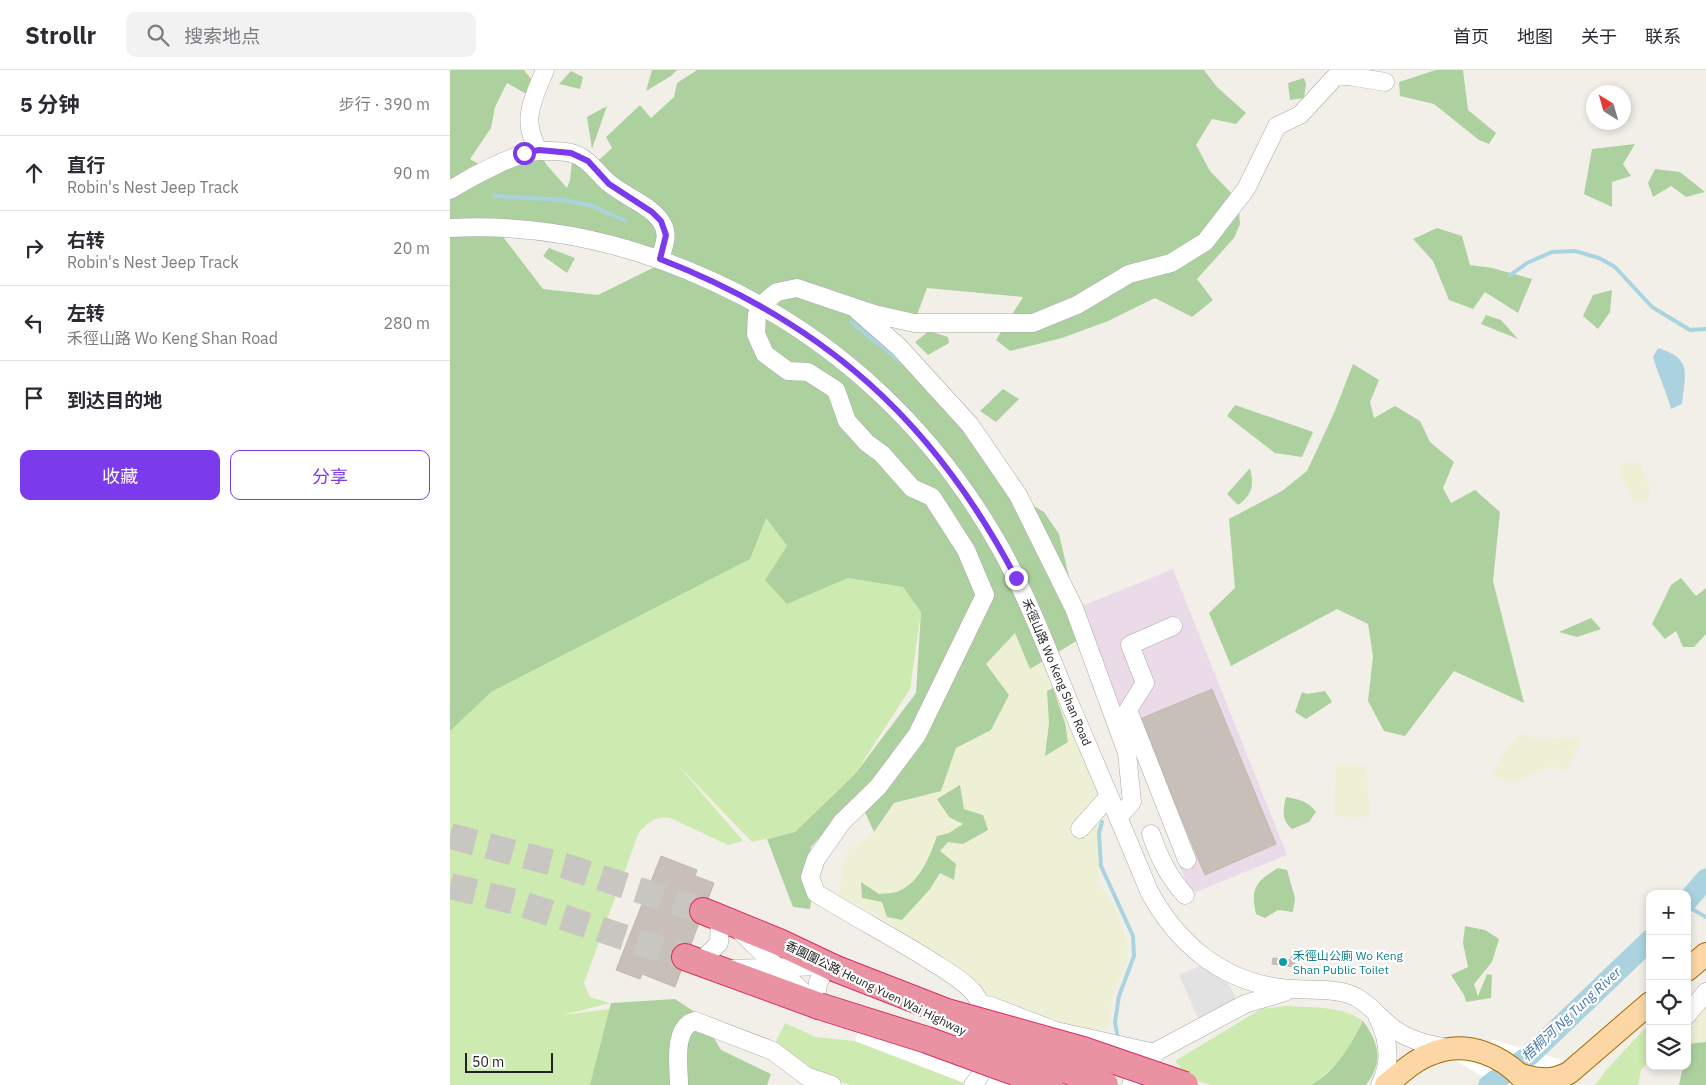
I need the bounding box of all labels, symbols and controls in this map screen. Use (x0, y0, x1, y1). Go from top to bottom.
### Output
search box (126, 12, 476, 57)
text: Strollr (25, 19, 96, 51)
icon: search (144, 21, 172, 49)
text: 搜索地点 (184, 24, 260, 48)
text: 首页 (1453, 25, 1489, 48)
text: 地图 (1517, 25, 1553, 48)
text: 关于 (1581, 25, 1617, 48)
text: 联系 (1645, 25, 1681, 48)
north arrow (1586, 85, 1631, 130)
text: 5 分钟 (20, 90, 80, 118)
text: 步行 · 390 m (339, 94, 430, 114)
route start (513, 142, 536, 165)
text: 直行 (67, 153, 105, 177)
icon: ahead (20, 159, 48, 187)
text: 90 m (393, 163, 430, 183)
text: Robin's Nest Jeep Track (67, 177, 239, 197)
text: 右转 (67, 228, 105, 252)
icon: right (20, 234, 48, 262)
text: 20 m (393, 238, 430, 258)
text: Robin's Nest Jeep Track (67, 252, 239, 272)
text: 左转 (67, 301, 105, 325)
icon: left (20, 309, 48, 337)
text: 280 m (383, 313, 430, 333)
text: 禾徑山路 Wo Keng Shan Road (67, 328, 278, 348)
icon: arrive (20, 384, 48, 412)
text: 到达目的地 (67, 388, 162, 412)
button: 收藏 (20, 450, 220, 500)
button: 分享 (230, 450, 430, 500)
route end (1005, 567, 1028, 590)
street label: 禾徑山路 Wo Keng Shan Road (1019, 596, 1095, 748)
map controls (1646, 890, 1691, 1070)
button: + (1646, 890, 1691, 935)
button: − (1646, 935, 1691, 980)
street label: 香園圍公路 Heung Yuen Wai Highway (783, 938, 969, 1038)
place label: 禾徑山公廁 Wo Keng Shan Public Toilet (1293, 948, 1404, 977)
marker: 禾徑山公廁 Wo Keng Shan Public Toilet (1277, 956, 1289, 968)
water label: 梧桐河 Ng Tung River (1517, 962, 1625, 1065)
button: locate (1646, 980, 1691, 1025)
button: layers (1646, 1025, 1691, 1070)
scale bar (465, 1050, 552, 1073)
text: 50 m (472, 1053, 504, 1071)

